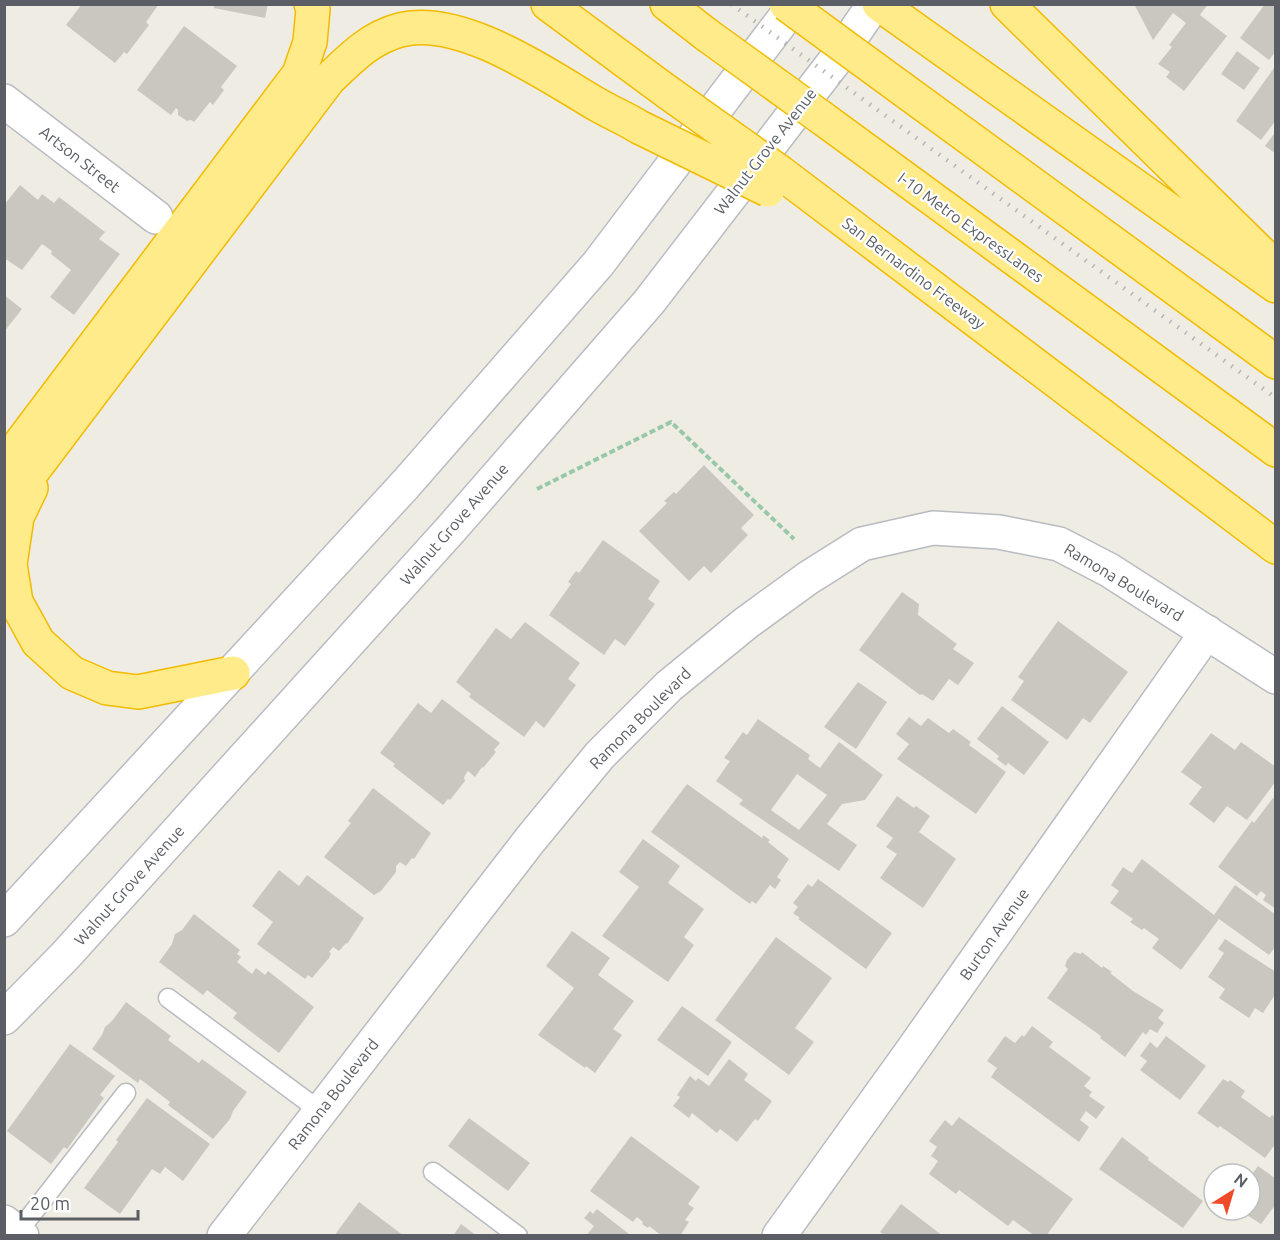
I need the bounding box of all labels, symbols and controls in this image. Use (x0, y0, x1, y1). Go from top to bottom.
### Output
street label: Walnut Grove Avenue (710, 84, 820, 218)
street label: Artson Street (36, 122, 124, 196)
street label: I-10 Metro ExpressLanes (895, 168, 1047, 286)
street label: San Bernardino Freeway (839, 214, 989, 333)
street label: Walnut Grove Avenue (396, 459, 512, 589)
street label: Ramona Boulevard (1061, 539, 1187, 625)
street label: Ramona Boulevard (586, 664, 694, 772)
street label: Walnut Grove Avenue (70, 821, 188, 949)
street label: Burton Avenue (956, 885, 1032, 983)
street label: Ramona Boulevard (284, 1035, 382, 1153)
north arrow (1202, 1162, 1262, 1222)
text: N (1231, 1169, 1251, 1191)
scale bar (21, 1183, 138, 1221)
text: 20 m (30, 1193, 70, 1213)

